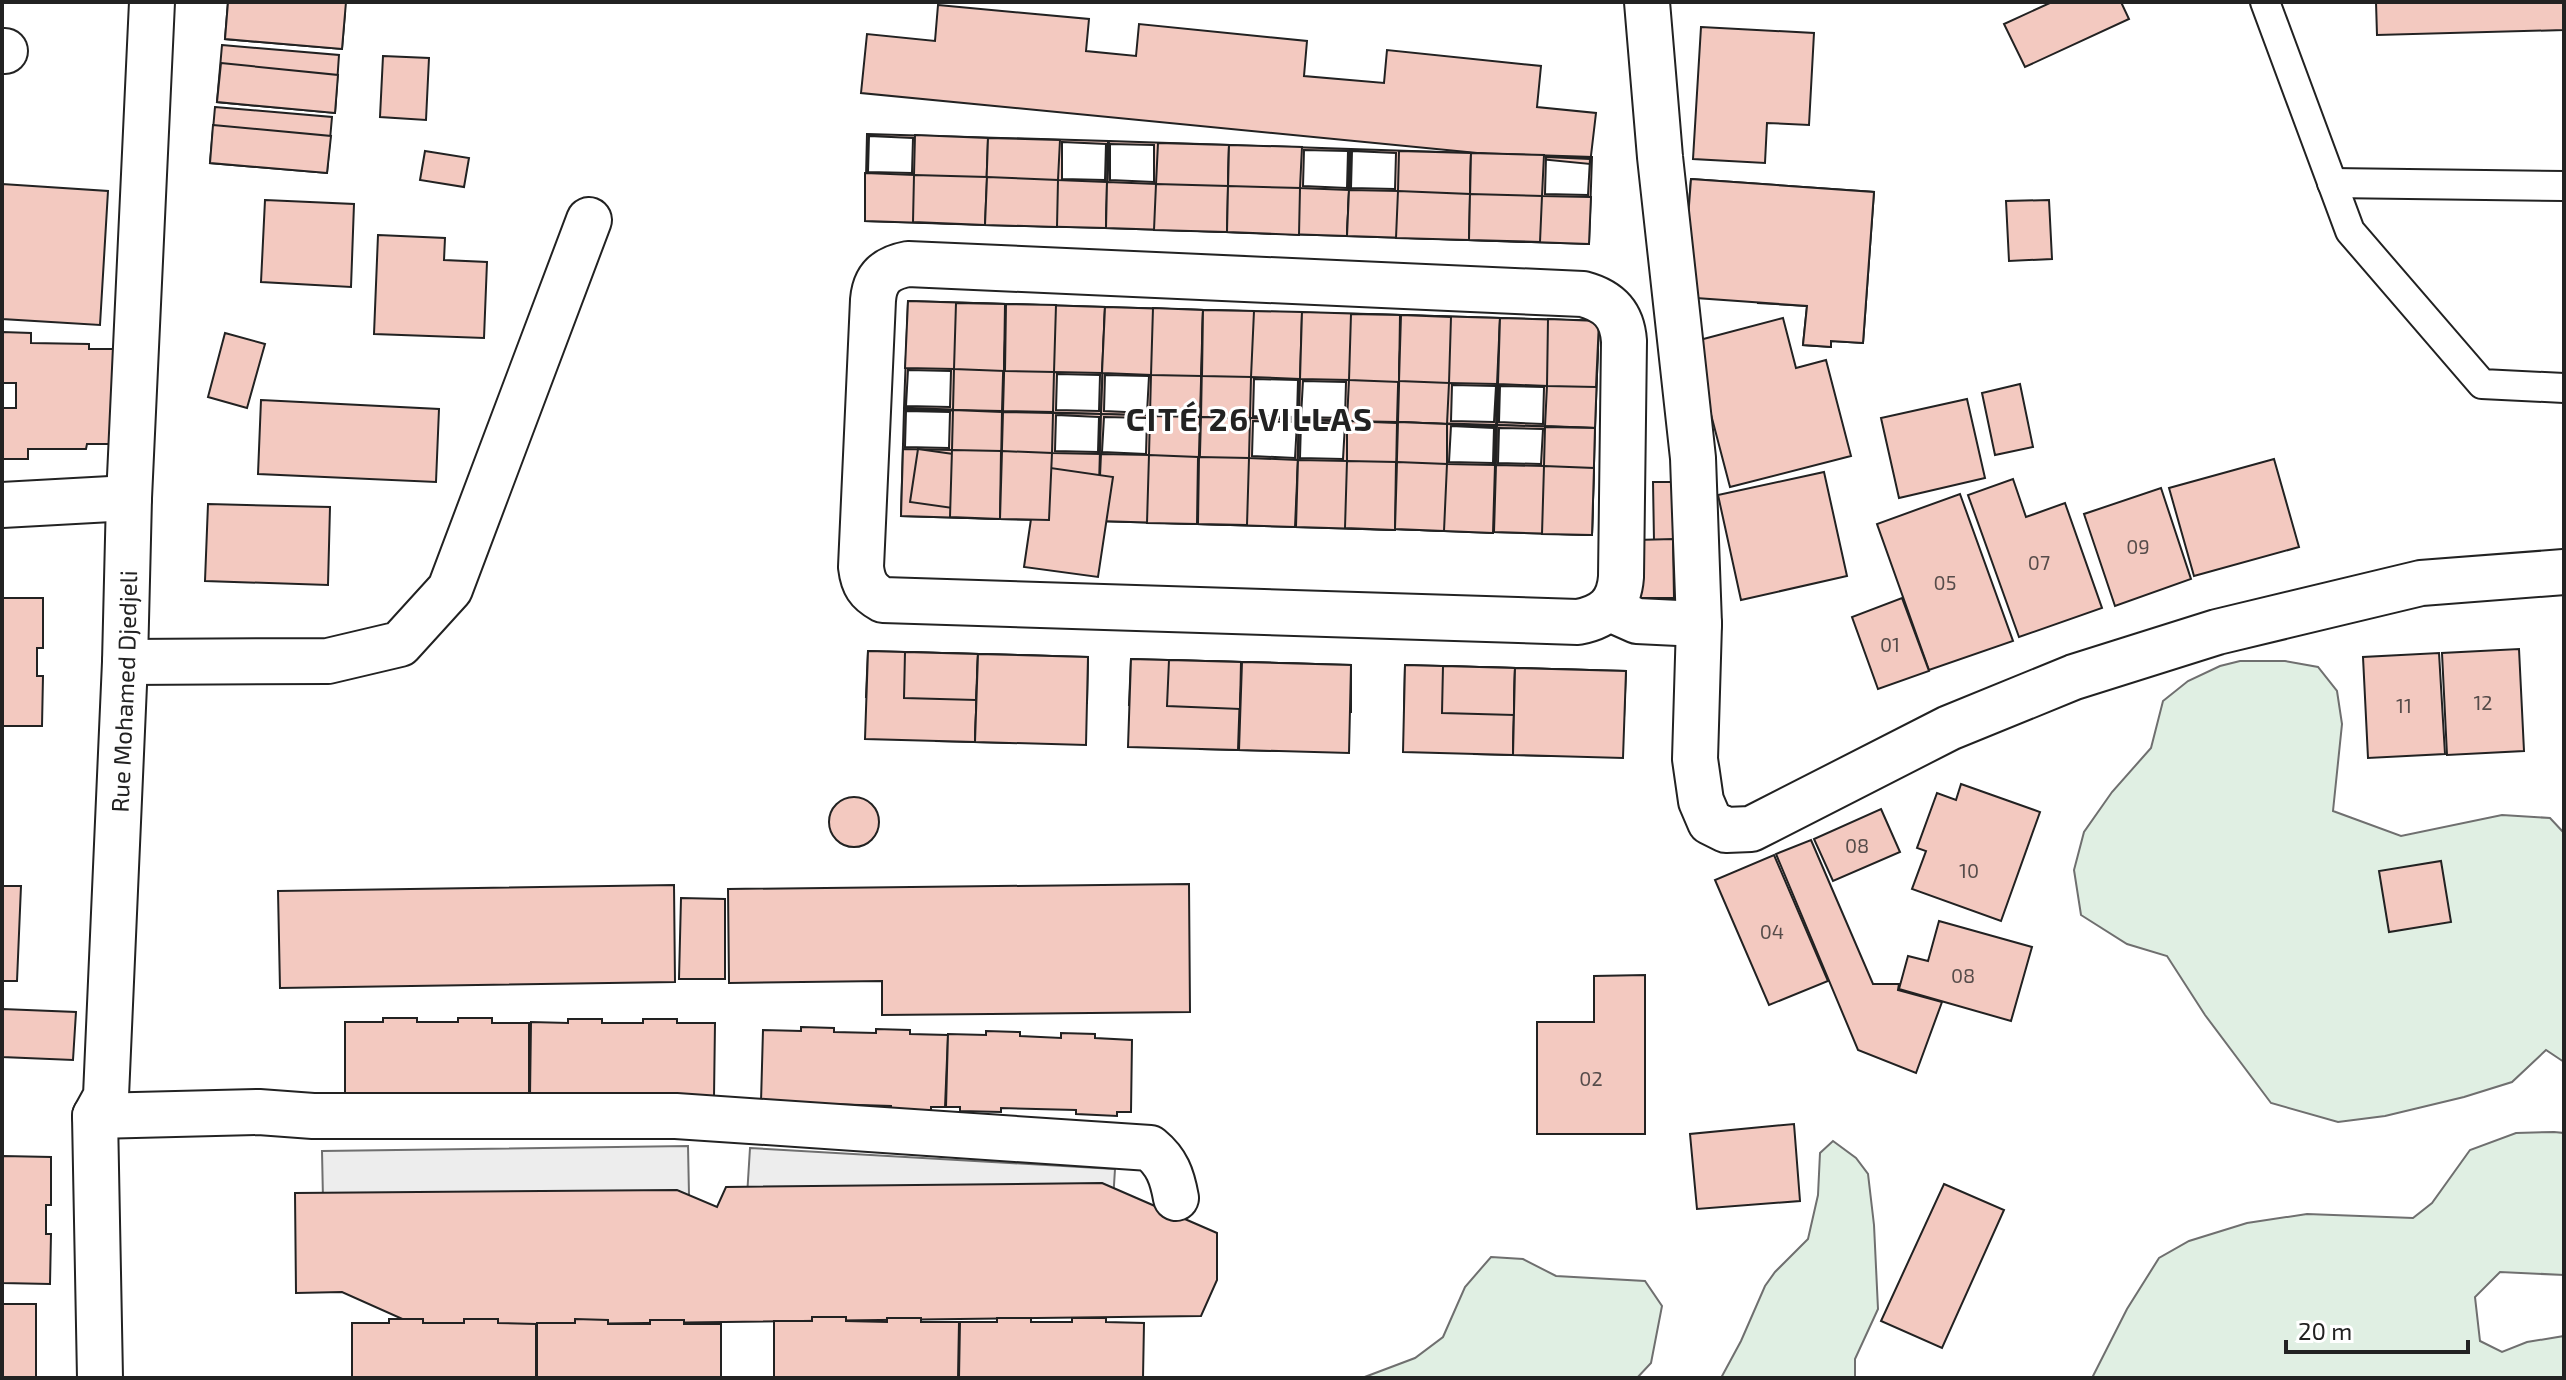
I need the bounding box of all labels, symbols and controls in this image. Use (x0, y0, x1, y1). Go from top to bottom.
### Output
district label: CITÉ 26 VILLAS (1126, 399, 1374, 437)
house number: 09 (2126, 534, 2150, 558)
house number: 07 (2028, 550, 2050, 574)
street label: Rue Mohamed Djedjeli (104, 570, 142, 813)
house number: 05 (1934, 570, 1956, 594)
house number: 01 (1880, 632, 1900, 656)
house number: 12 (2473, 690, 2493, 714)
house number: 11 (2396, 693, 2412, 717)
house number: 08 (1845, 833, 1869, 857)
house number: 10 (1959, 858, 1979, 882)
house number: 04 (1760, 919, 1784, 943)
house number: 08 (1951, 963, 1975, 987)
house number: 02 (1579, 1066, 1603, 1090)
scale bar (2286, 1304, 2468, 1354)
text: 20 m (2298, 1316, 2352, 1345)

